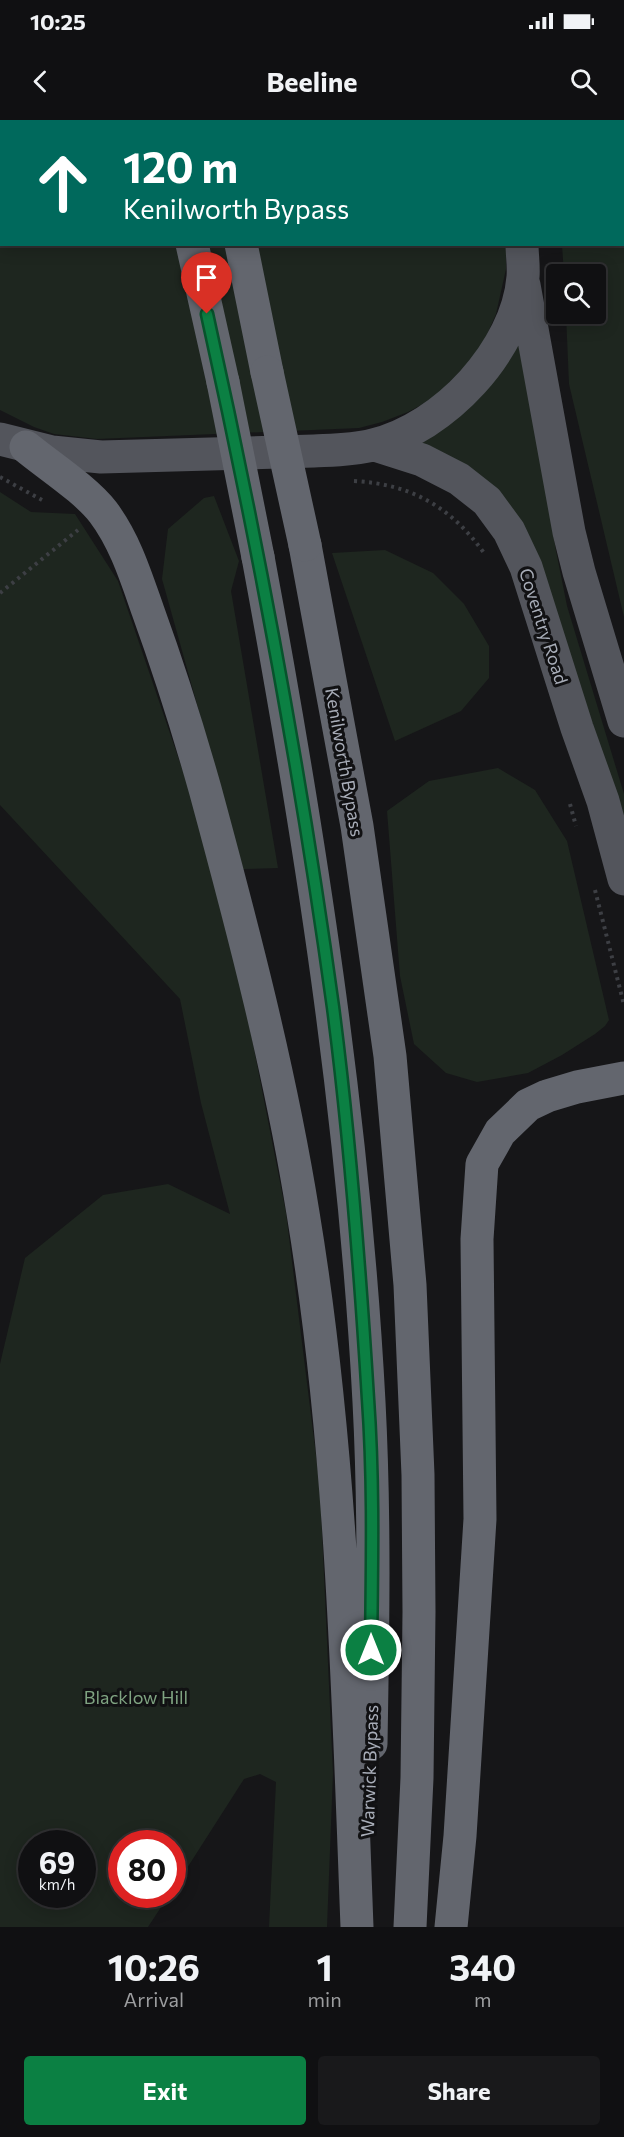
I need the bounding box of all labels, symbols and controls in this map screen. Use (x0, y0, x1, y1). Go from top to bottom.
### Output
text: 10:25 (30, 8, 86, 35)
icon: back (24, 65, 57, 98)
text: Beeline (266, 65, 358, 98)
icon: search (567, 65, 600, 98)
text: 120 m (123, 140, 238, 192)
icon: ahead (24, 144, 102, 222)
text: Kenilworth Bypass (123, 192, 349, 225)
pin (181, 252, 232, 314)
icon: arrive (190, 261, 223, 294)
map controls (546, 264, 606, 324)
button: search (546, 264, 606, 324)
street label: Coventry Road (515, 565, 573, 687)
street label: Kenilworth Bypass (321, 686, 369, 838)
position arrow (339, 1618, 403, 1682)
park label: Blacklow Hill (84, 1686, 188, 1708)
street label: Warwick Bypass (356, 1704, 382, 1838)
speed limit sign: 80 (108, 1830, 186, 1908)
text: 69 (39, 1843, 75, 1880)
text: km/h (39, 1875, 75, 1893)
text: 10:26 (108, 1944, 200, 1988)
text: 1 (316, 1944, 333, 1988)
text: 340 (449, 1944, 516, 1988)
text: Arrival (124, 1987, 184, 2011)
text: min (308, 1987, 342, 2011)
text: m (474, 1987, 492, 2011)
button: Exit (24, 2056, 306, 2125)
button: Share (318, 2056, 600, 2125)

